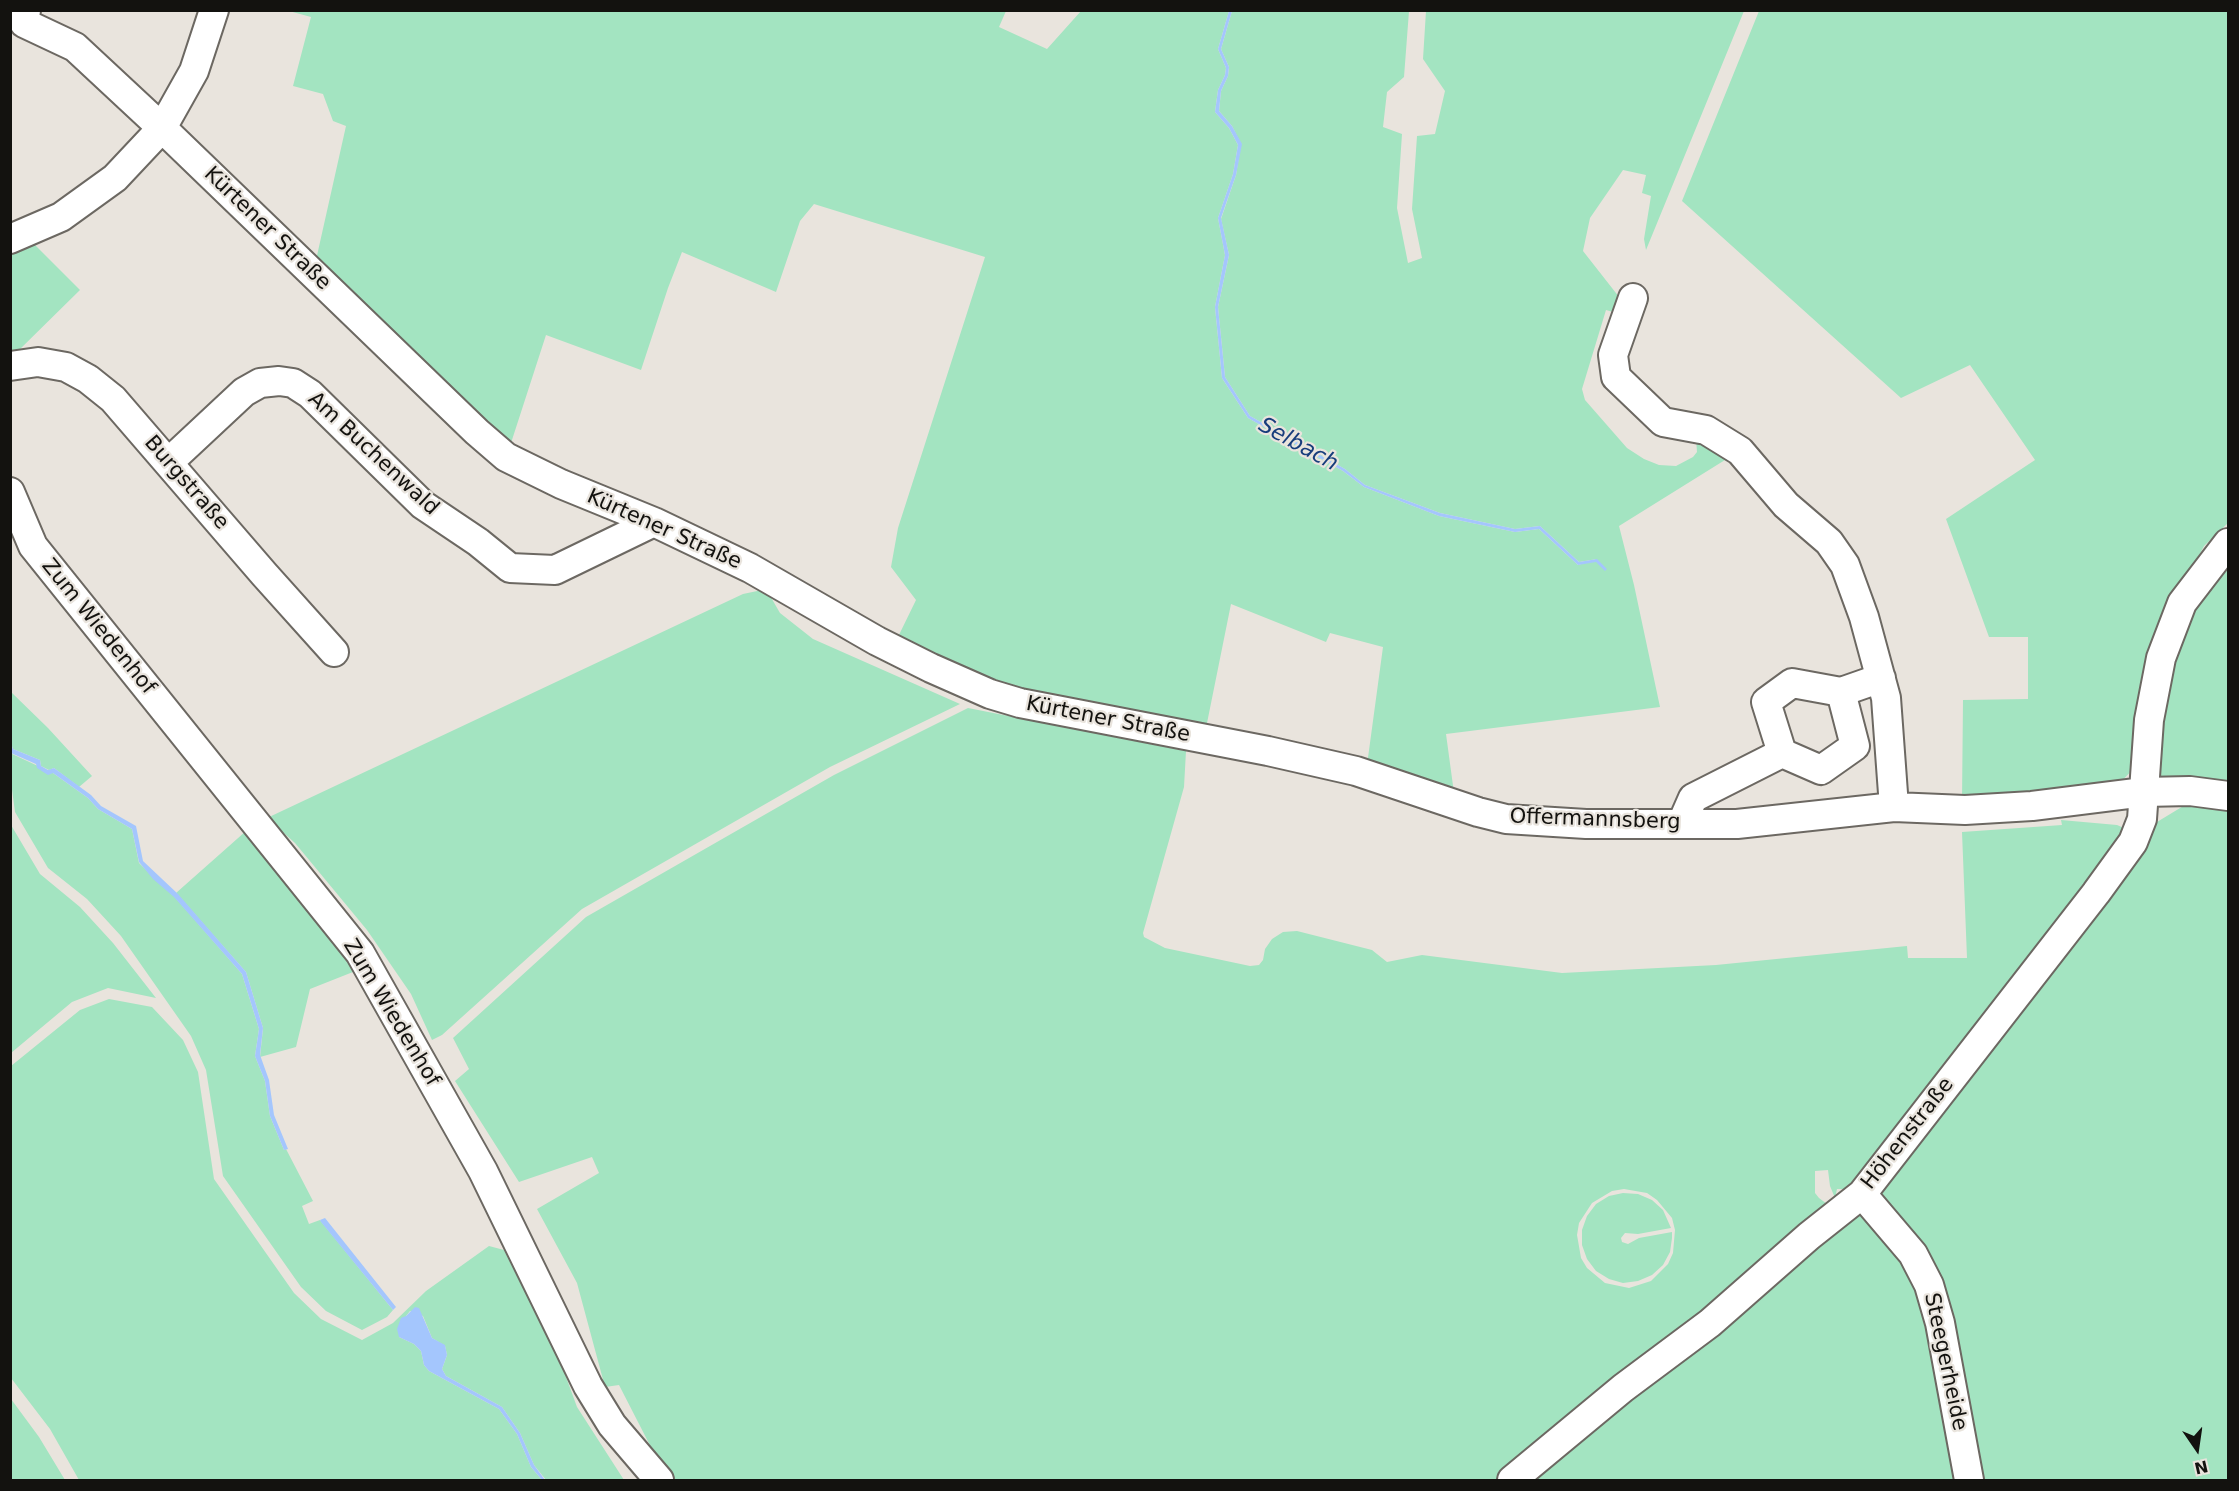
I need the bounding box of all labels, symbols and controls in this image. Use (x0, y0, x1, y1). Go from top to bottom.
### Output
street label: Kürtener Straße (198, 162, 336, 296)
street label: Am Buchenwald (302, 387, 444, 521)
water label: Selbach (1254, 412, 1342, 478)
street label: Burgstraße (138, 431, 234, 535)
street label: Kürtener Straße (583, 485, 745, 575)
street label: Zum Wiedenhof (36, 554, 160, 700)
street label: Kürtener Straße (1024, 692, 1192, 748)
street label: Offermannsberg (1509, 804, 1681, 836)
street label: Zum Wiedenhof (337, 935, 445, 1091)
street label: Höhenstraße (1857, 1073, 1959, 1195)
street label: Steegerheide (1918, 1291, 1972, 1433)
north arrow (2167, 1419, 2227, 1479)
text: N (2193, 1456, 2210, 1478)

